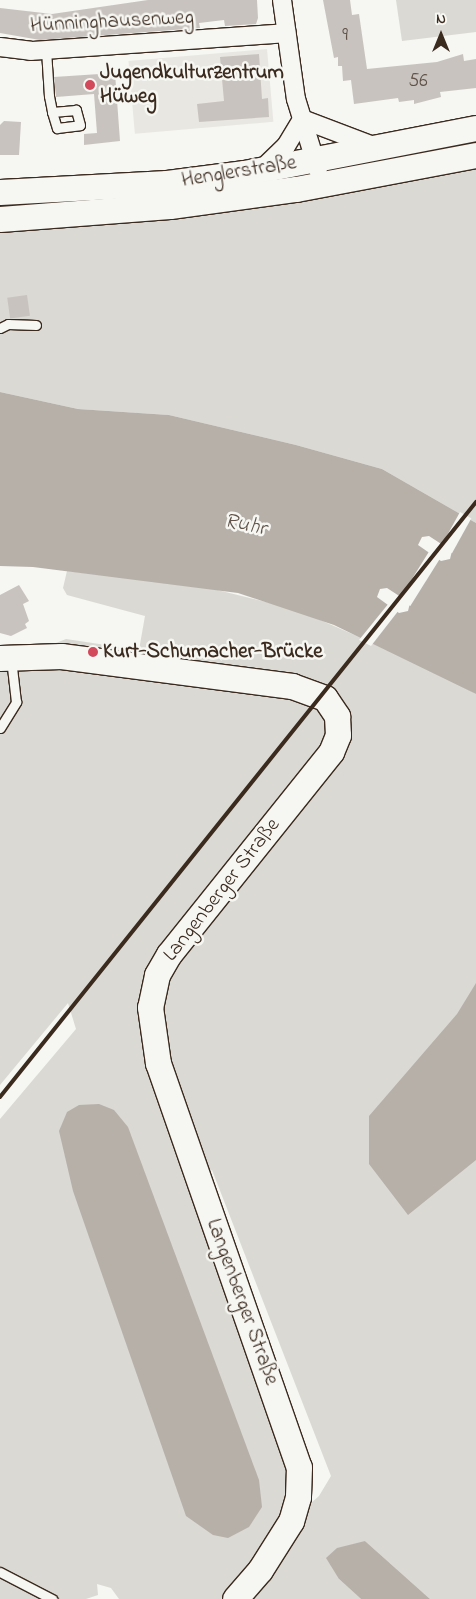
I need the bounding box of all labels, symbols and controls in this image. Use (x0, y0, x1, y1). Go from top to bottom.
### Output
street label: Hünninghausenweg (29, 5, 195, 39)
text: N (436, 9, 446, 30)
north arrow (416, 10, 466, 60)
house number: 9 (342, 25, 348, 47)
place label: Jugendkulturzentrum Hüweg (100, 60, 284, 110)
house number: 56 (408, 71, 428, 93)
marker: Jugendkulturzentrum Hüweg (84, 79, 96, 91)
street label: Henglerstraße (180, 150, 298, 194)
water label: Ruhr (222, 509, 268, 543)
place label: Kurt-Schumacher-Brücke (103, 639, 323, 665)
marker: Kurt-Schumacher-Brücke (87, 646, 99, 658)
street label: Langenberger Straße (158, 813, 286, 967)
street label: Langenberger Straße (200, 1215, 284, 1389)

